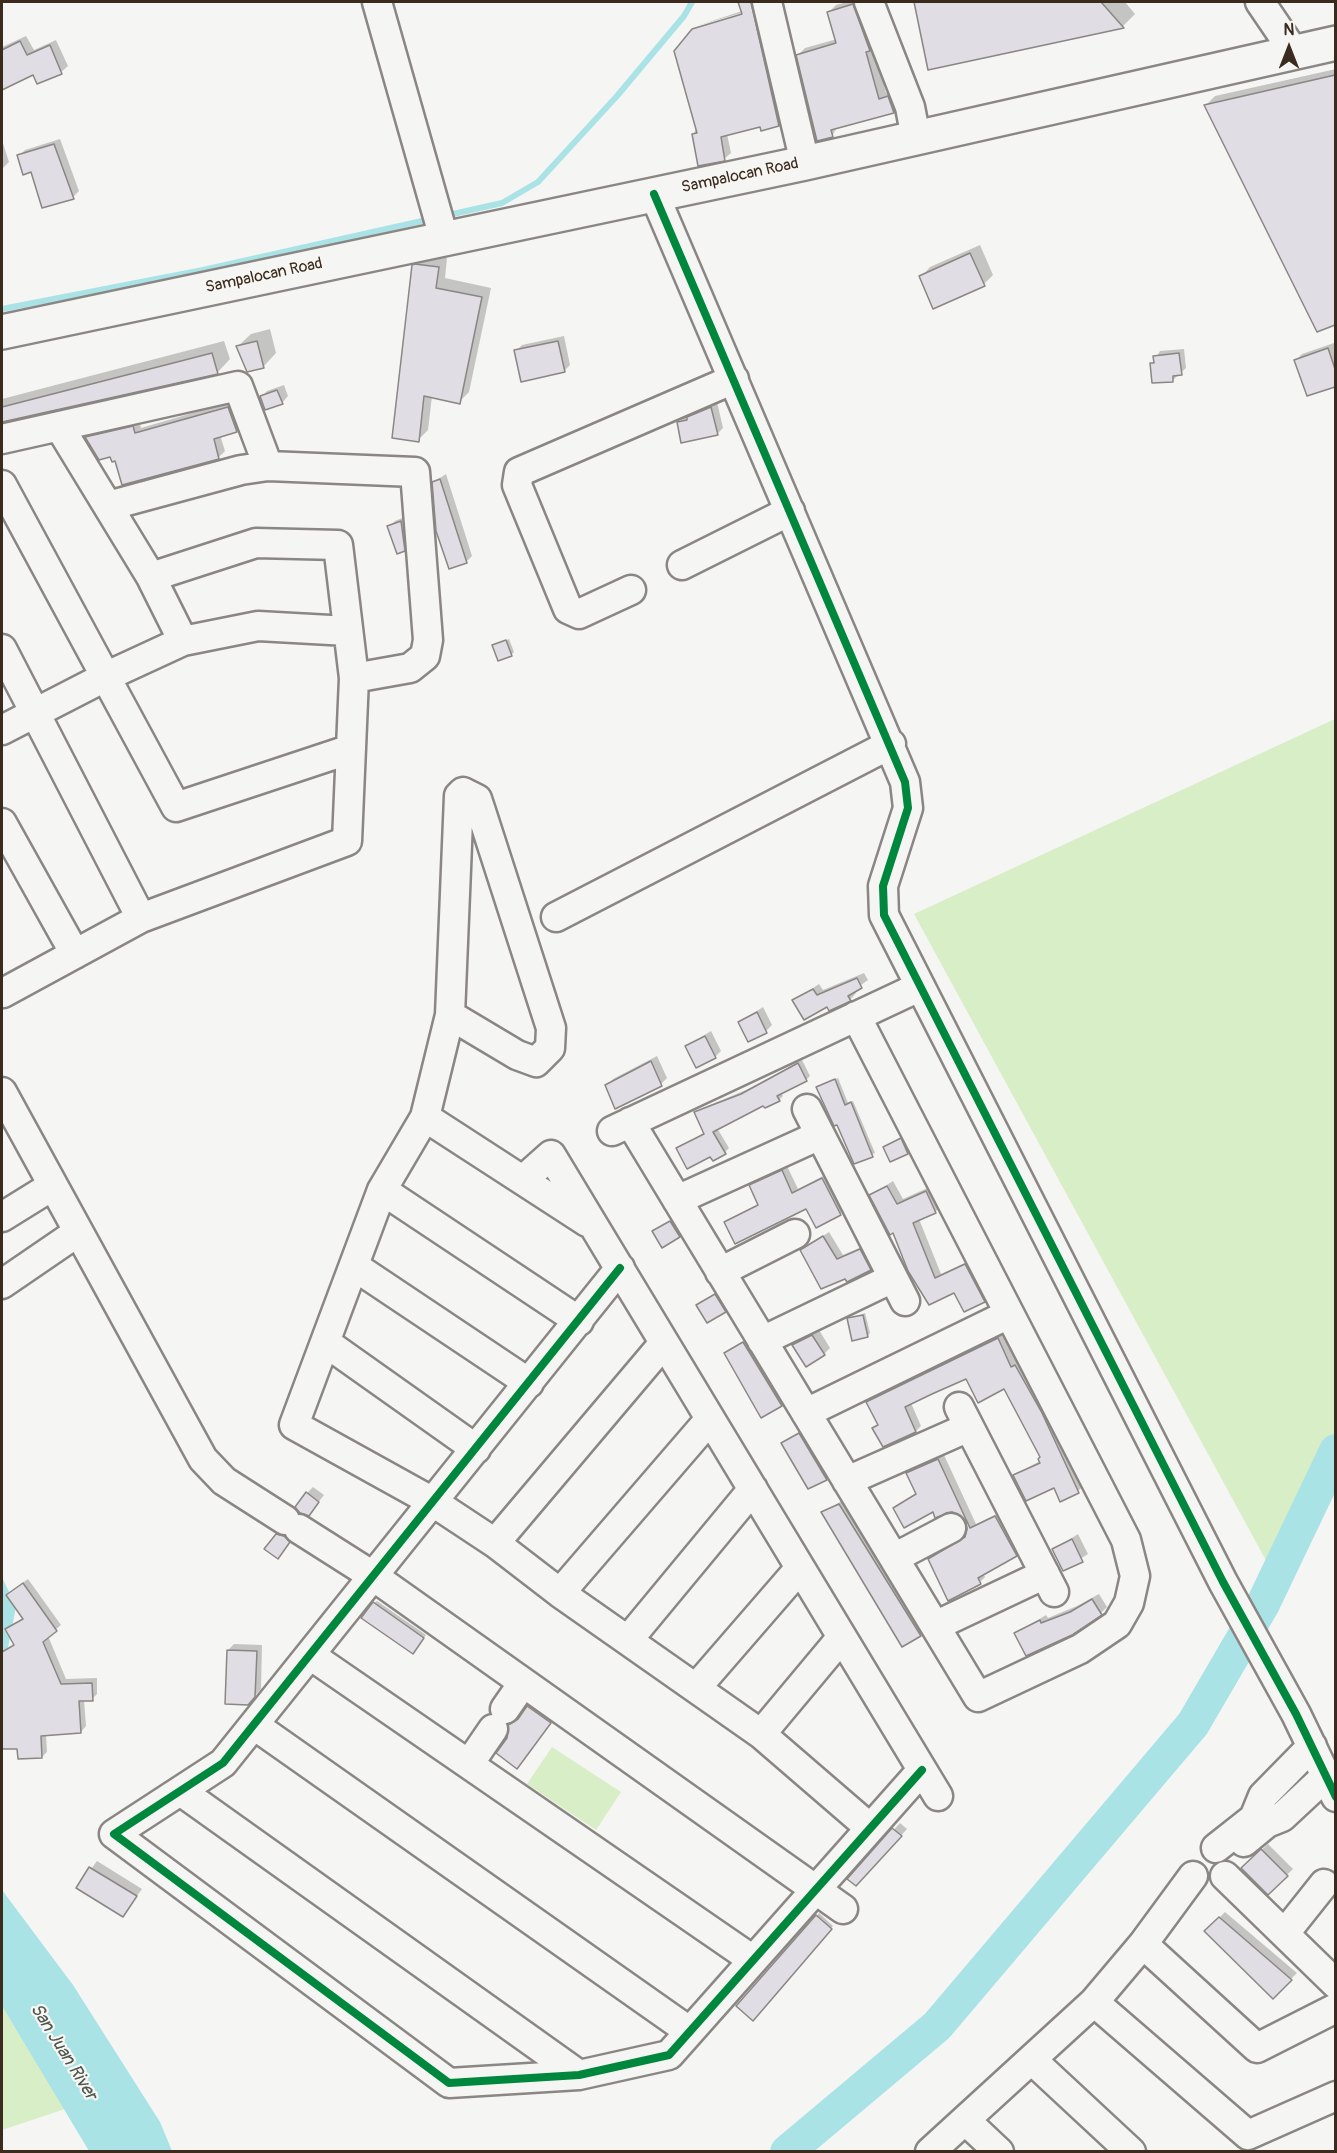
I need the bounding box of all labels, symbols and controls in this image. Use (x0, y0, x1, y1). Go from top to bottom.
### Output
north arrow (1259, 18, 1319, 78)
text: N (1284, 20, 1294, 40)
street label: Sampalocan Road (680, 154, 800, 198)
street label: Sampalocan Road (204, 254, 324, 298)
water label: San Juan River (25, 2000, 101, 2104)

